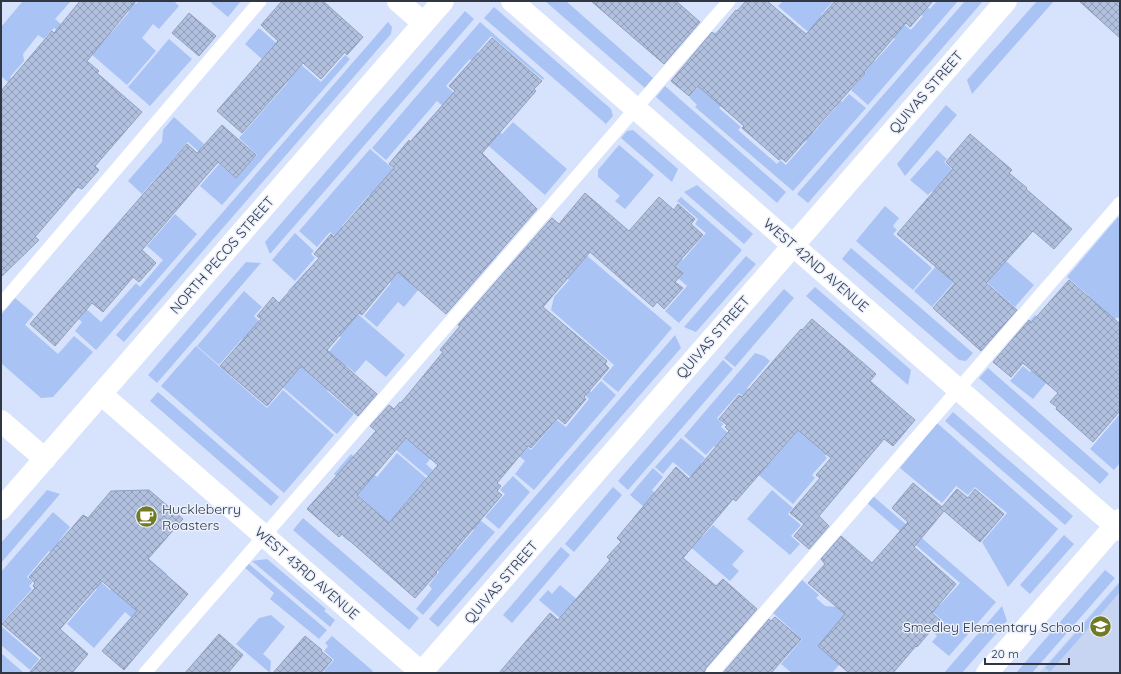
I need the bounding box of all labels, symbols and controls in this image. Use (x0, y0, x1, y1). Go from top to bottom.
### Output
street label: QUIVAS STREET (885, 47, 967, 137)
street label: NORTH PECOS STREET (166, 192, 278, 318)
street label: WEST 42ND AVENUE (760, 214, 873, 316)
street label: QUIVAS STREET (672, 292, 754, 382)
place label: Huckleberry Roasters (162, 500, 241, 534)
cafe icon: Huckleberry Roasters (133, 504, 159, 530)
street label: WEST 43RD AVENUE (251, 523, 363, 623)
street label: QUIVAS STREET (460, 537, 542, 627)
school or university icon: Smedley Elementary School (1087, 614, 1113, 640)
place label: Smedley Elementary School (903, 618, 1084, 636)
scale bar (985, 640, 1069, 666)
text: 20 m (991, 646, 1019, 661)

